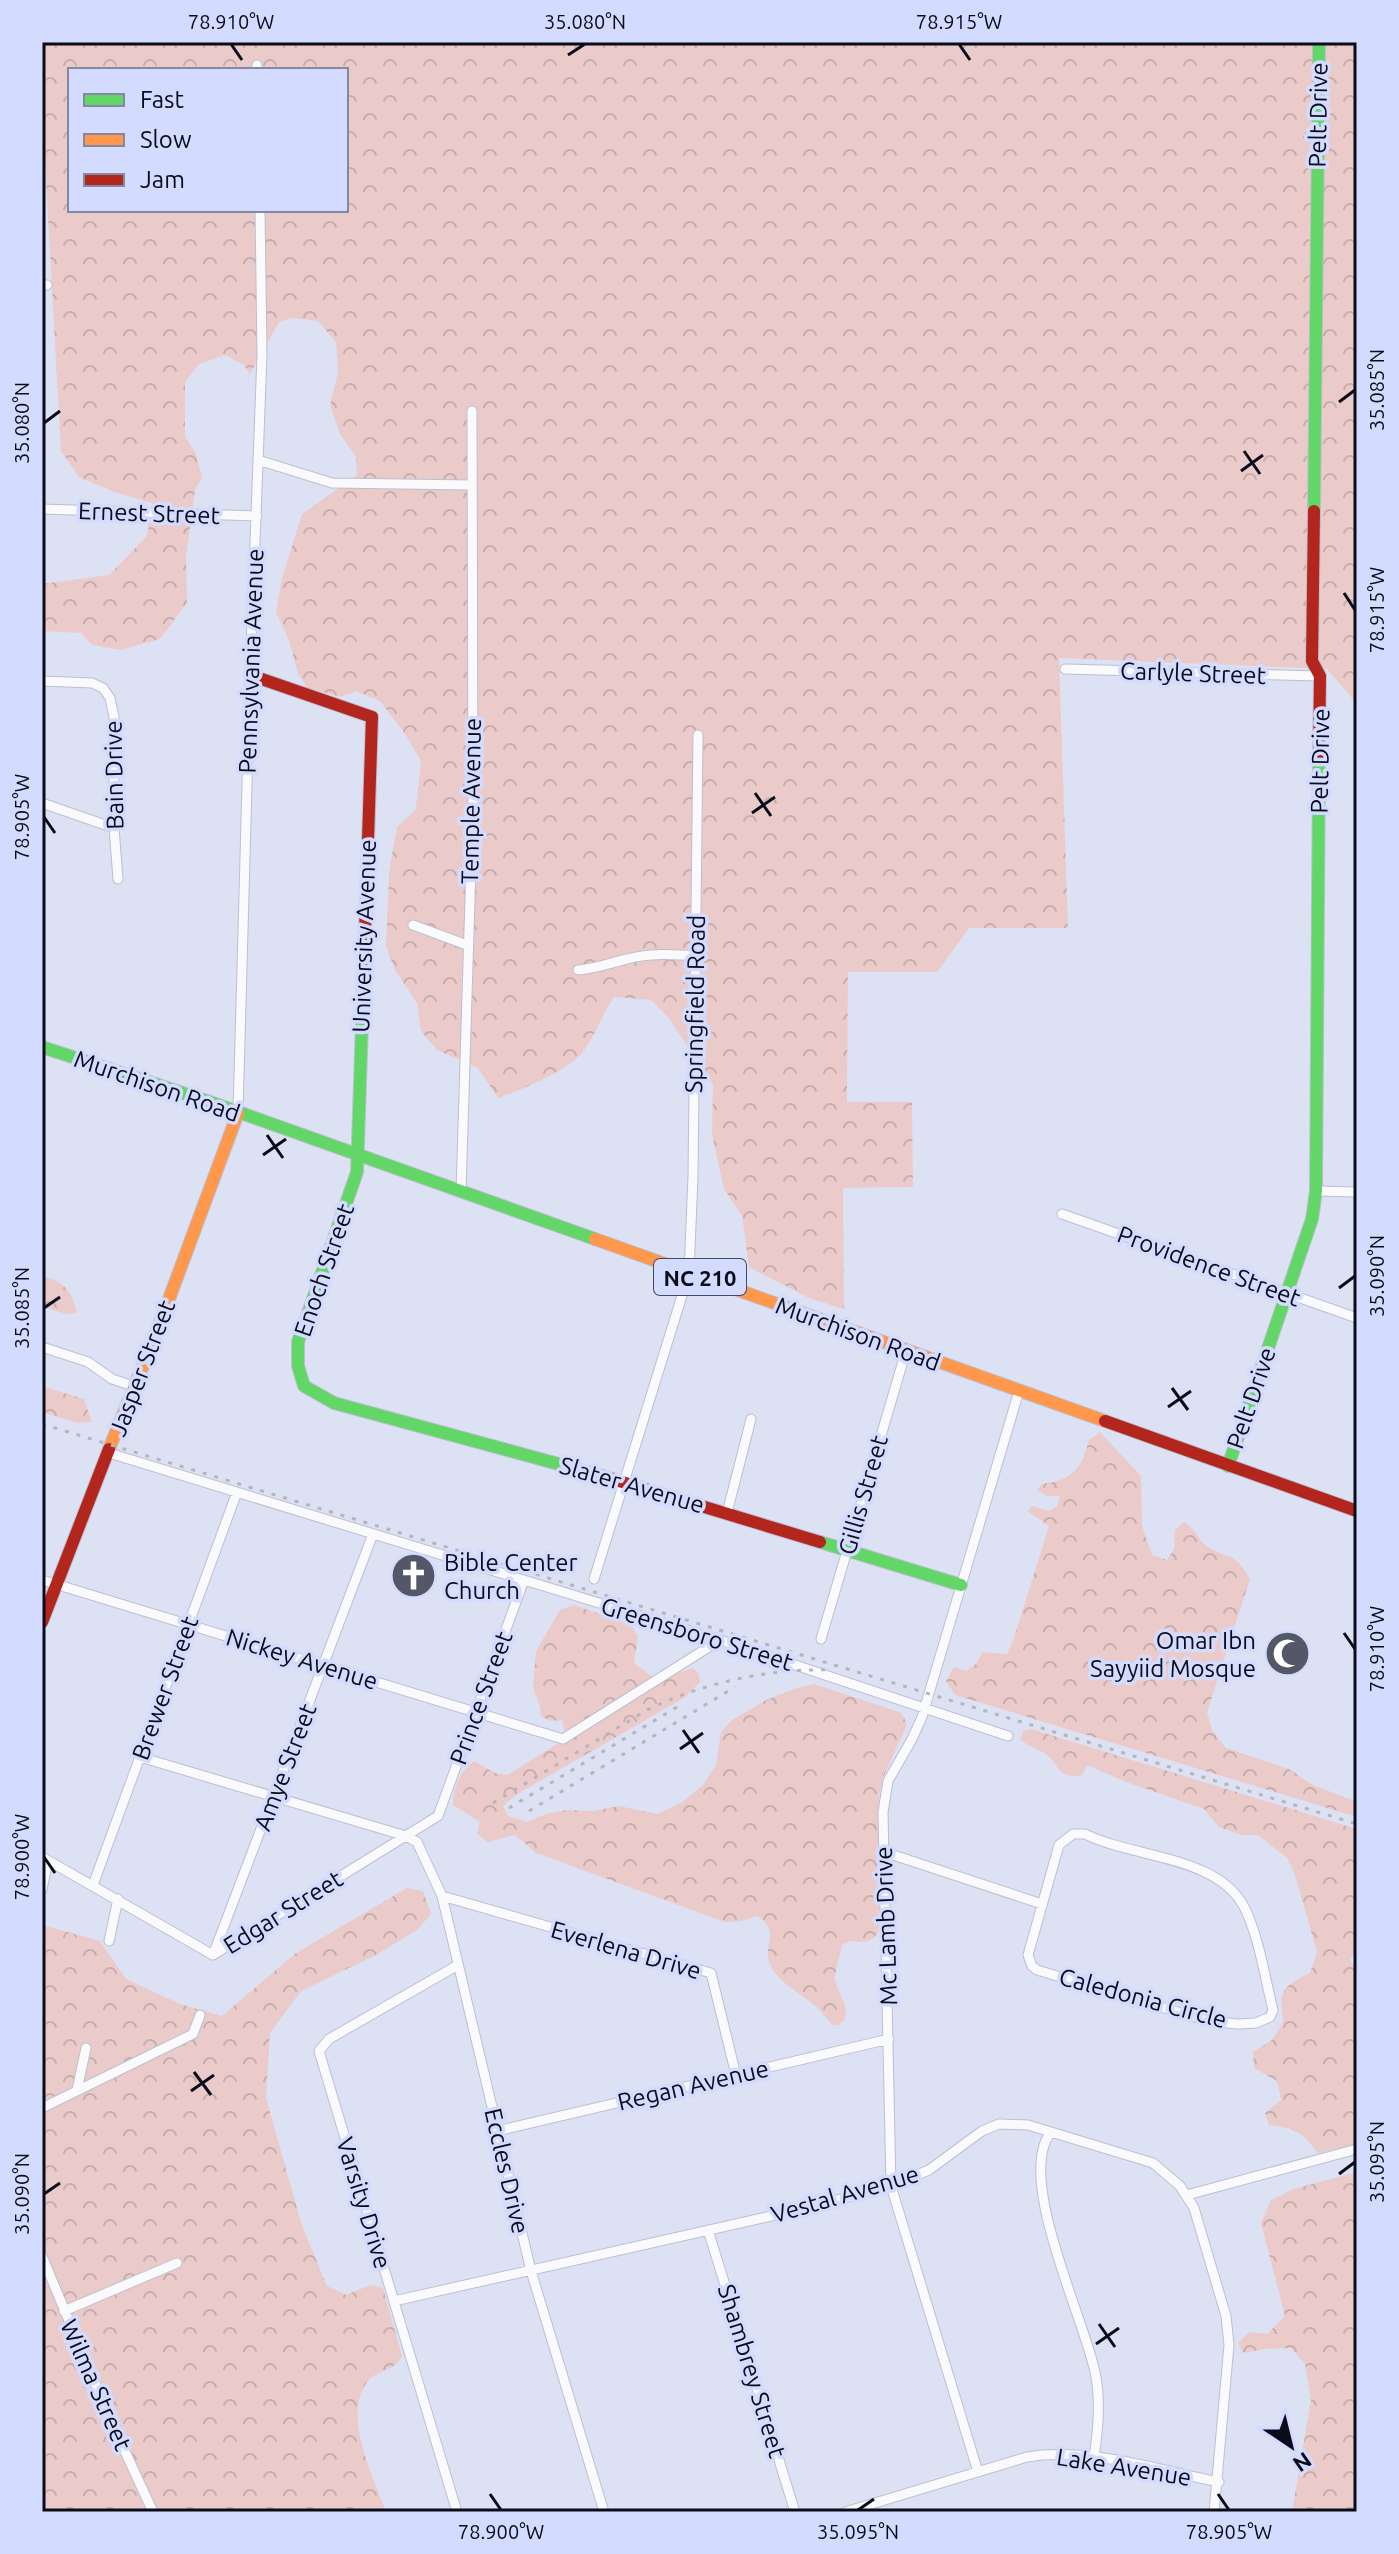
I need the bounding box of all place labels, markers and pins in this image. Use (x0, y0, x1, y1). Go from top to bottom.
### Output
place label: Bible Center Church (444, 1549, 578, 1604)
church icon: Bible Center Church (389, 1552, 437, 1600)
place label: Omar Ibn Sayyiid Mosque (1090, 1627, 1256, 1682)
mosque icon: Omar Ibn Sayyiid Mosque (1263, 1630, 1311, 1678)

